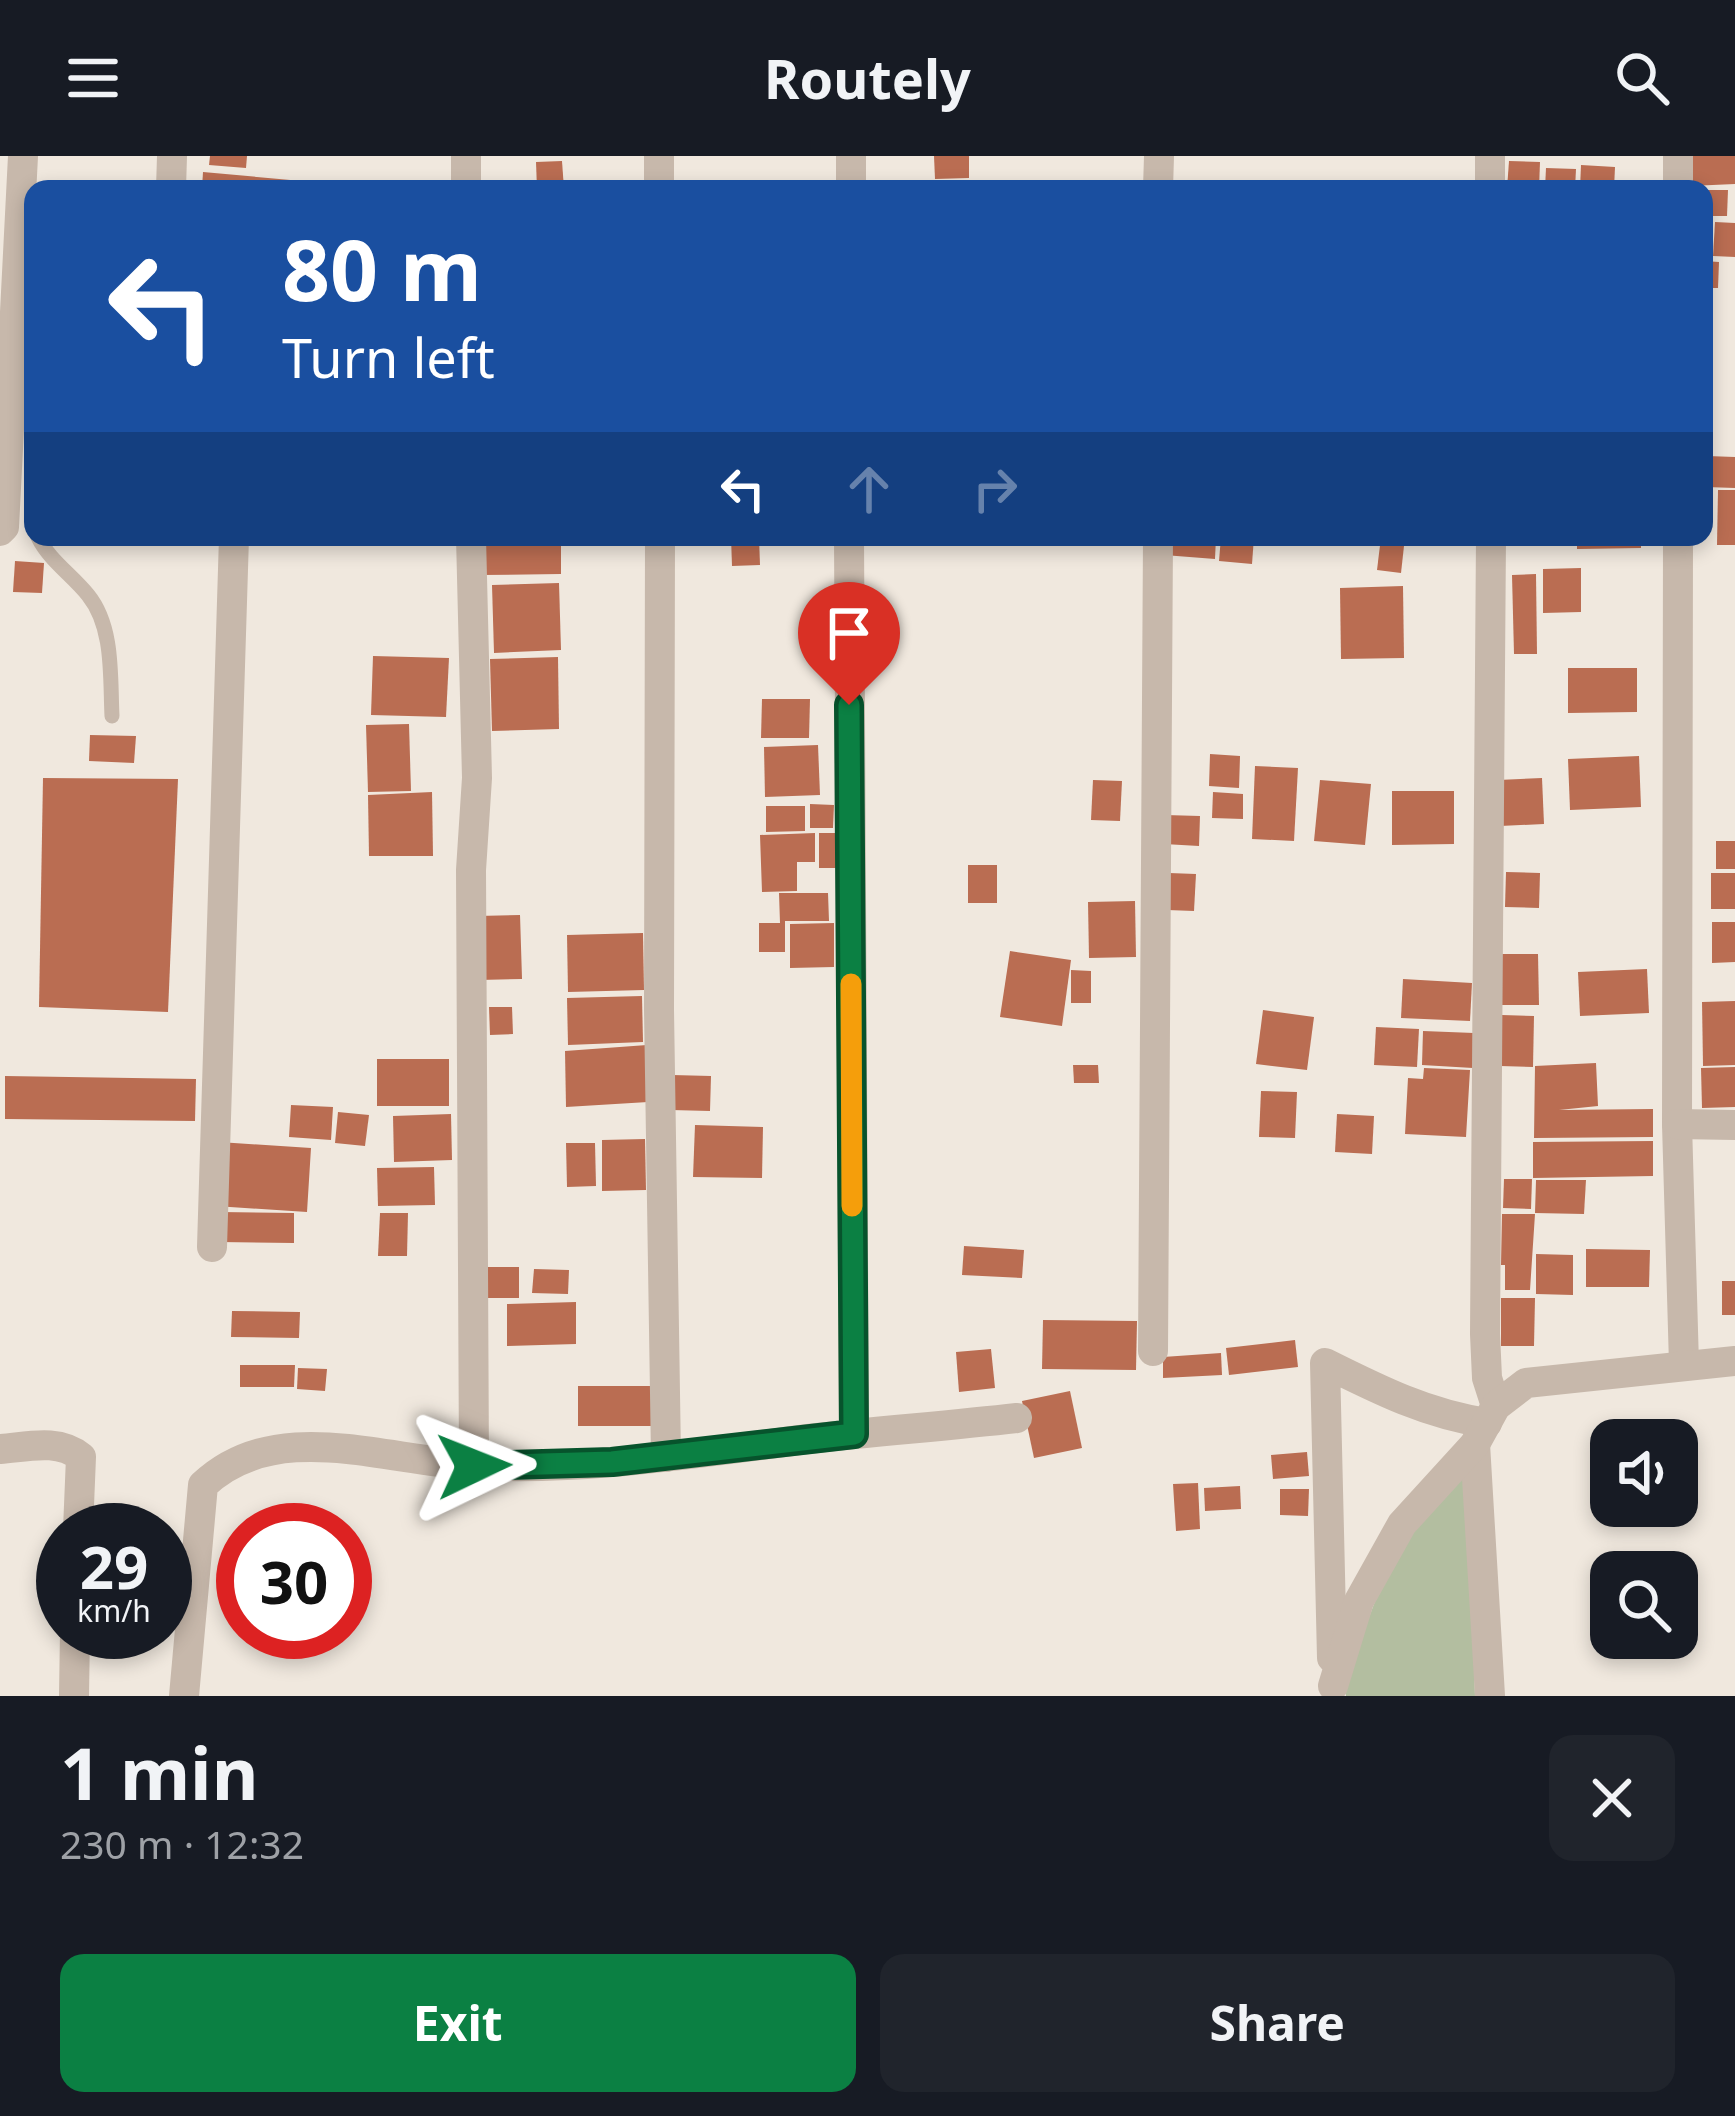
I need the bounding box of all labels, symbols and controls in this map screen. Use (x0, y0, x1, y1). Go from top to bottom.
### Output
text: Routely (764, 41, 971, 115)
icon: menu (60, 45, 126, 111)
icon: search (1609, 45, 1675, 111)
text: 80 m (282, 211, 482, 326)
icon: left (84, 228, 240, 384)
text: Turn left (282, 320, 495, 394)
icon: left (710, 456, 776, 522)
icon: ahead (836, 456, 902, 522)
icon: right (962, 456, 1028, 522)
pin (798, 582, 900, 705)
icon: arrive (816, 600, 882, 666)
position arrow (411, 1403, 537, 1529)
map controls (1590, 1419, 1698, 1659)
button: sound (1590, 1419, 1698, 1527)
speed limit sign: 30 (216, 1503, 372, 1659)
text: 29 (80, 1525, 148, 1607)
button: search (1590, 1551, 1698, 1659)
text: km/h (77, 1590, 151, 1631)
text: 1 min (60, 1723, 258, 1821)
button: close (1549, 1735, 1675, 1861)
text: 230 m · 12:32 (60, 1817, 304, 1870)
button: Exit (60, 1954, 856, 2092)
button: Share (880, 1954, 1675, 2092)

